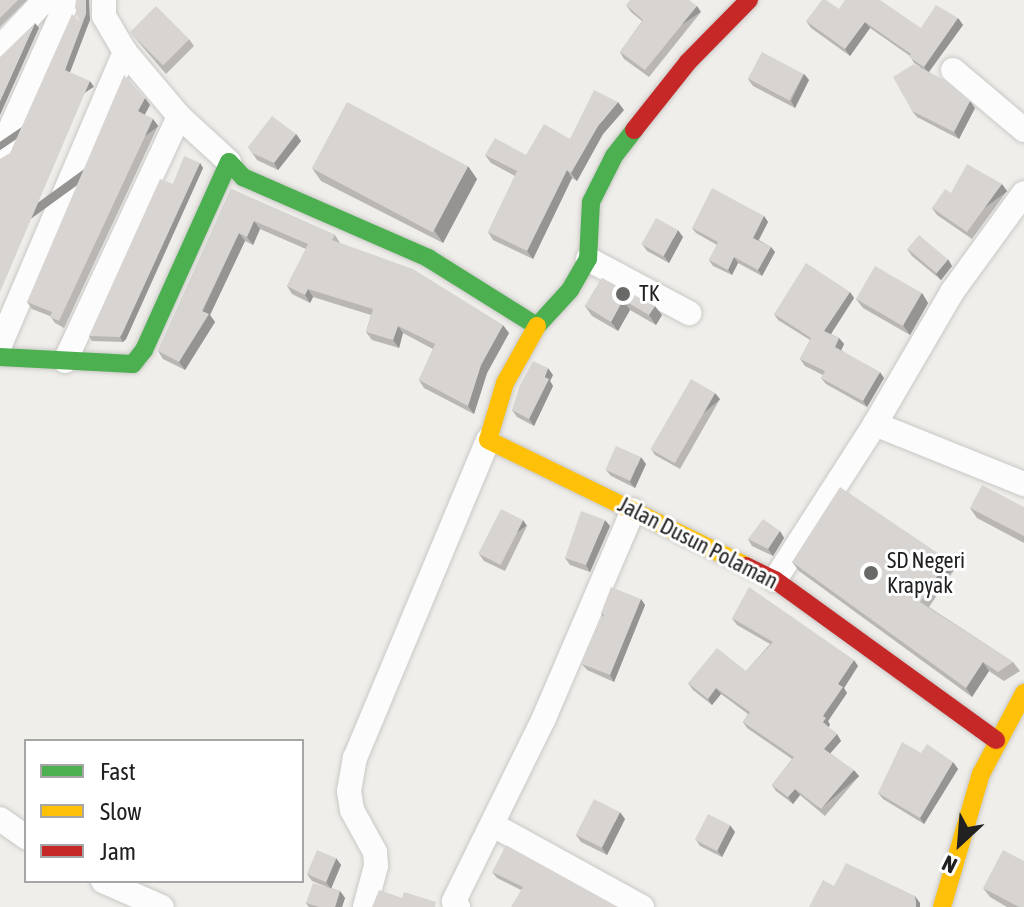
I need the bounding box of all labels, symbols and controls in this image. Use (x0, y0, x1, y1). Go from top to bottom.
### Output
place label: TK (639, 281, 659, 307)
marker: TK (614, 285, 632, 303)
street label: Jalan Dusun Polaman (614, 491, 782, 595)
place label: SD Negeri Krapyak (887, 547, 965, 598)
marker: SD Negeri Krapyak (862, 564, 880, 582)
legend (24, 739, 304, 883)
text: Fast (100, 758, 136, 785)
text: Slow (100, 798, 142, 825)
north arrow (920, 803, 1000, 883)
text: Jam (100, 838, 136, 865)
text: N (938, 850, 961, 879)

